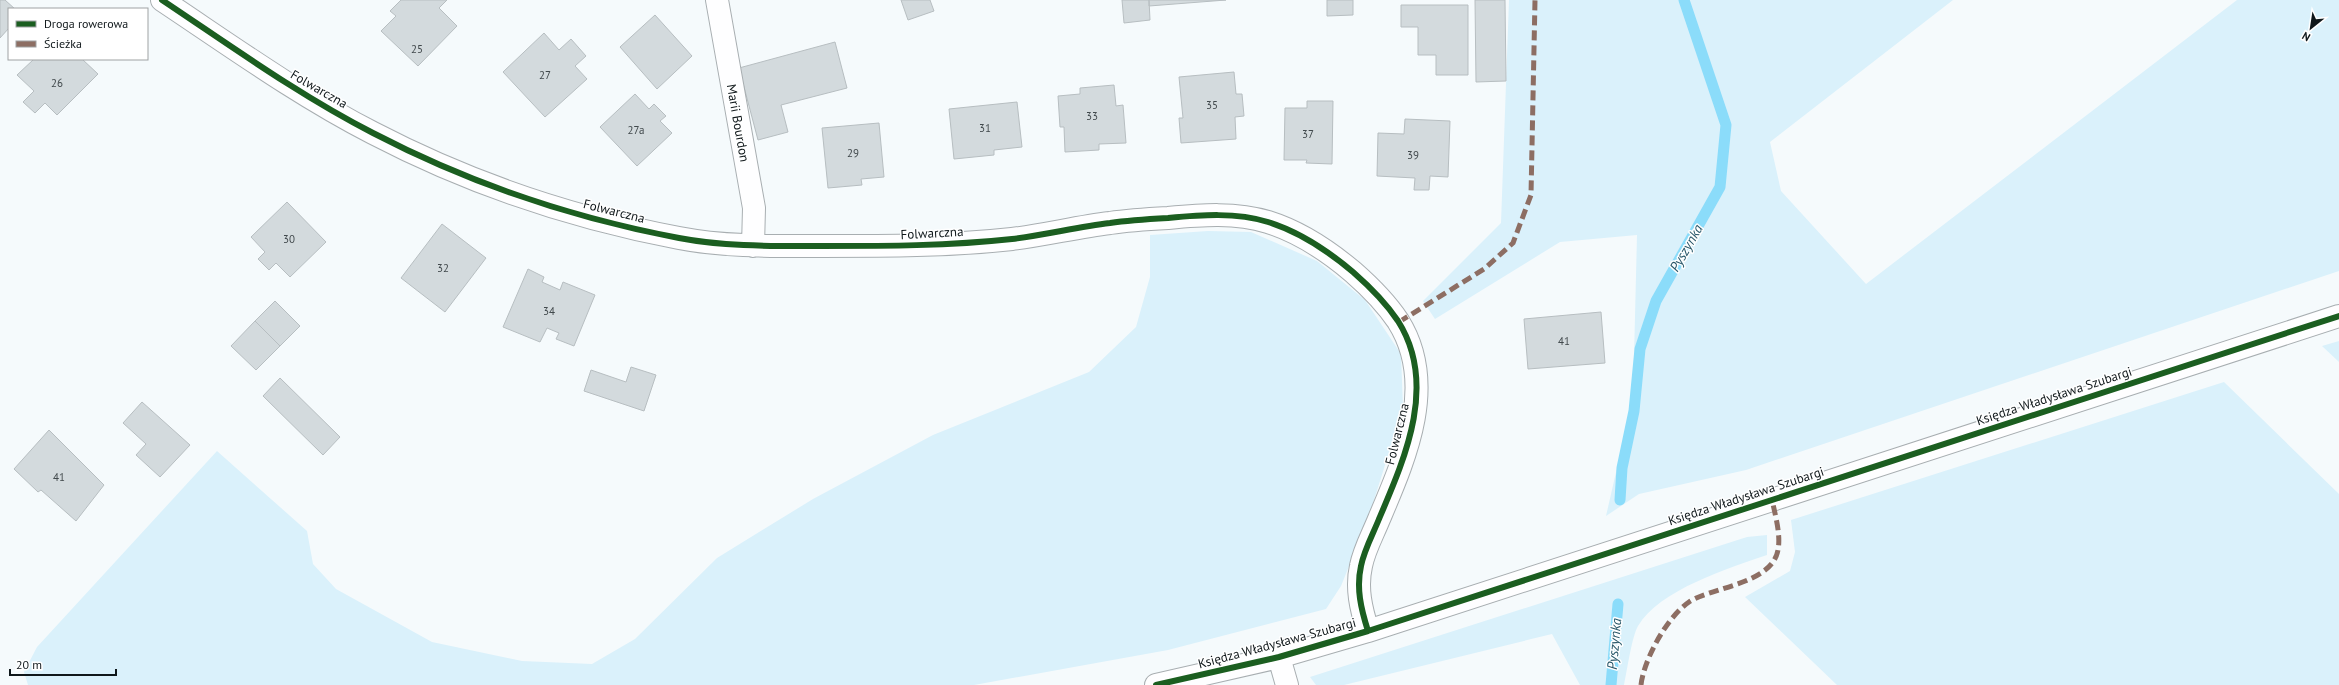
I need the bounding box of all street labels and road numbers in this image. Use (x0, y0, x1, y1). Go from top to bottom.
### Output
street label: Folwarczna (287, 66, 351, 112)
street label: Marii Bourdon (723, 83, 753, 163)
street label: Folwarczna (581, 195, 647, 227)
street label: Folwarczna (900, 223, 964, 243)
street label: Księdza Władysława Szubargi (1974, 363, 2134, 429)
street label: Folwarczna (1381, 401, 1413, 467)
street label: Księdza Władysława Szubargi (1666, 463, 1826, 529)
street label: Księdza Władysława Szubargi (1196, 614, 1358, 672)

